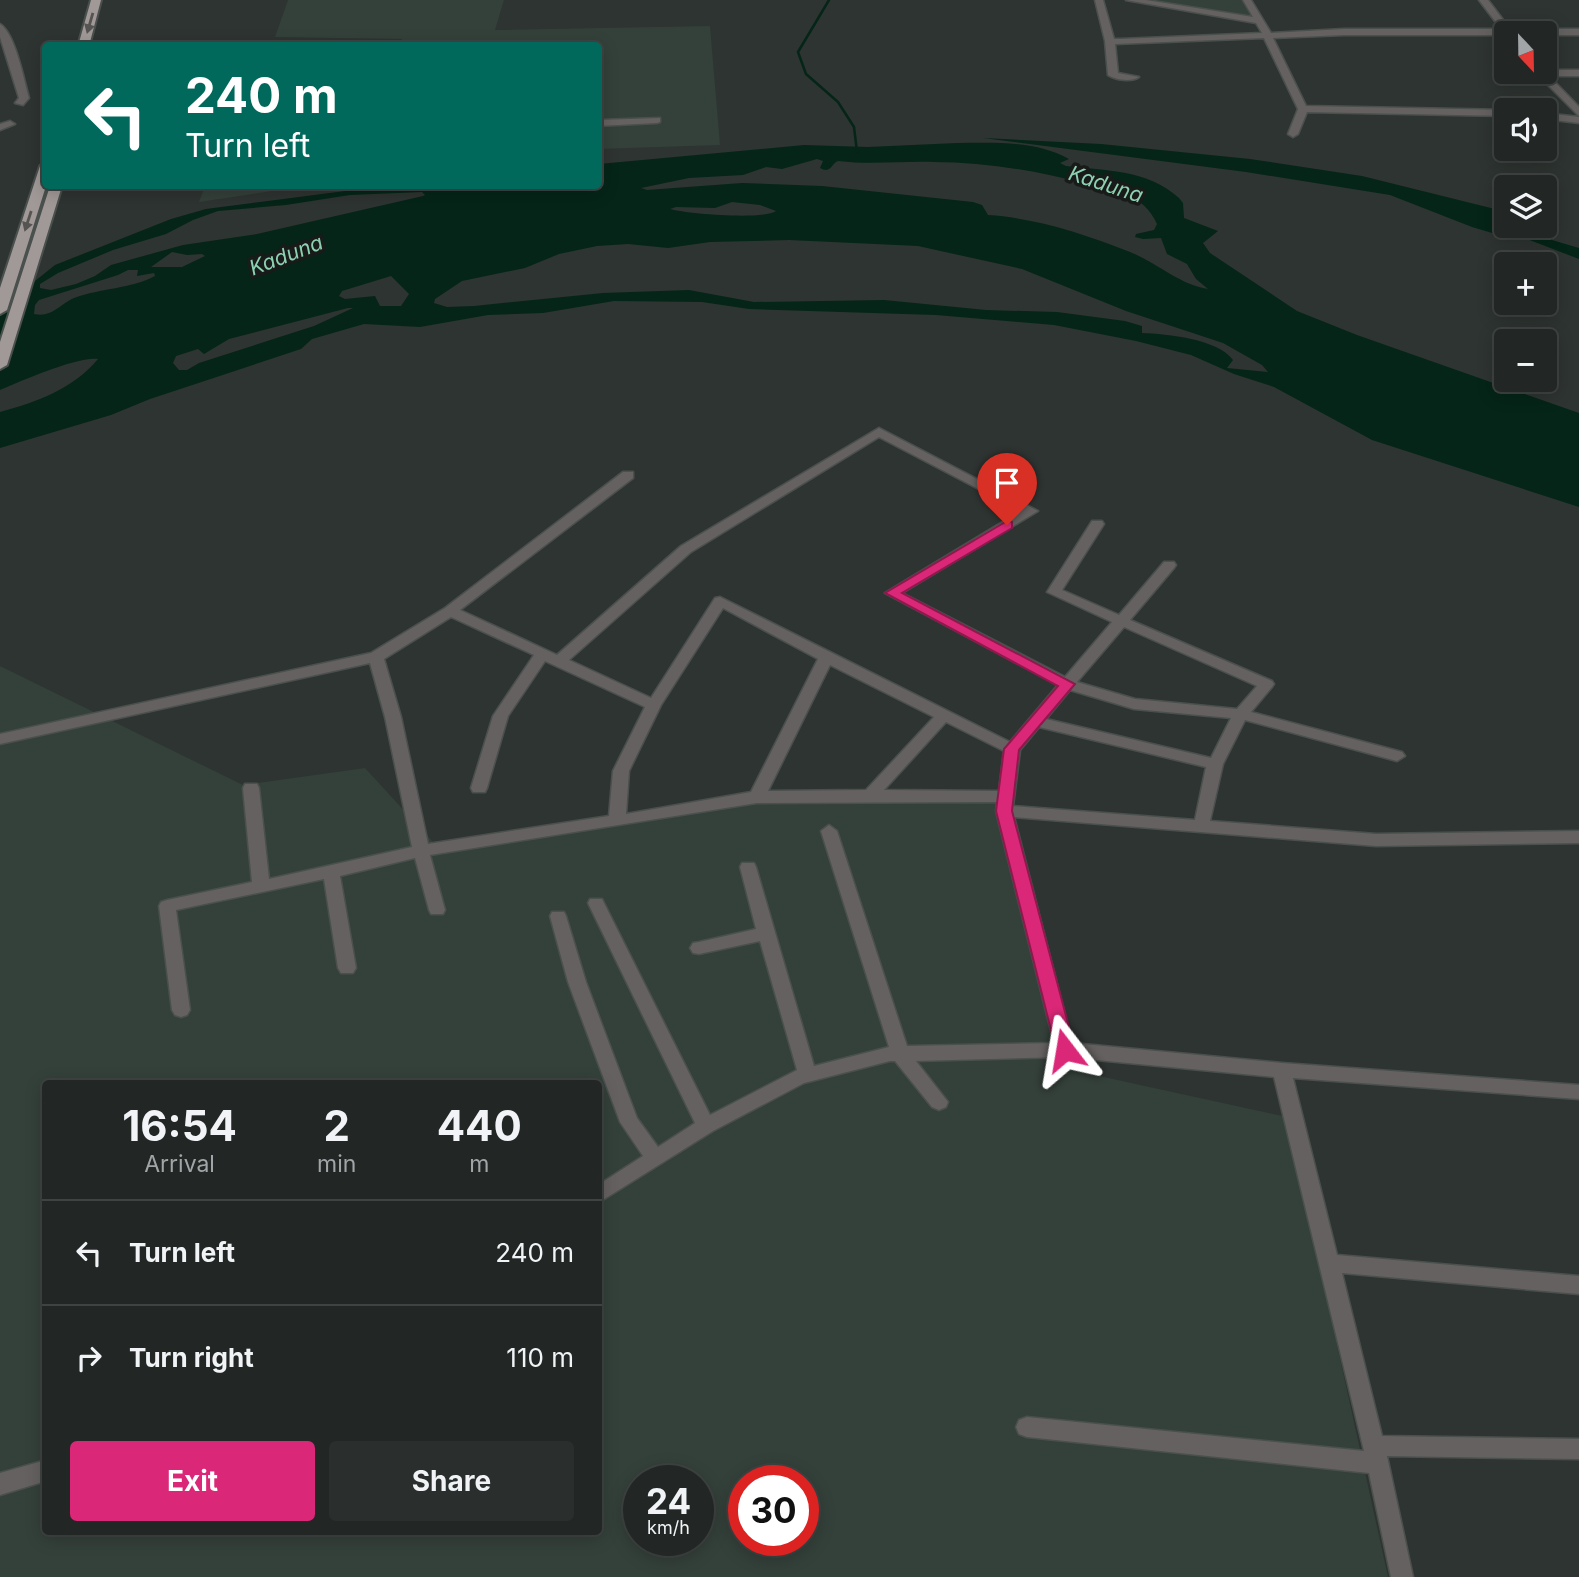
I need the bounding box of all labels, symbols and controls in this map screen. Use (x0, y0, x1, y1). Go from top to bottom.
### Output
one-way arrow (84, 12, 95, 34)
north arrow (1494, 21, 1558, 84)
map controls (1494, 21, 1557, 392)
text: 240 m (185, 66, 338, 125)
icon: left (70, 70, 161, 161)
button: sound (1494, 98, 1557, 161)
text: Turn left (185, 126, 310, 165)
water label: Kaduna (1066, 160, 1146, 208)
button: layers (1494, 175, 1557, 238)
one-way arrow (22, 211, 32, 232)
water label: Kaduna (246, 230, 326, 280)
button: + (1494, 252, 1557, 315)
button: − (1494, 329, 1557, 392)
pin (977, 453, 1037, 525)
icon: arrive (988, 464, 1026, 502)
position arrow (1028, 1013, 1102, 1087)
text: 16:54 (122, 1100, 237, 1151)
text: 2 (324, 1100, 350, 1151)
text: 440 (437, 1100, 522, 1151)
text: Arrival (144, 1150, 215, 1178)
text: min (317, 1150, 356, 1178)
text: m (469, 1150, 489, 1178)
icon: left (70, 1234, 108, 1272)
text: Turn left (129, 1237, 235, 1268)
text: 240 m (495, 1237, 574, 1268)
icon: right (70, 1339, 108, 1377)
text: Turn right (129, 1342, 254, 1373)
text: 110 m (506, 1342, 574, 1373)
button: Exit (70, 1441, 315, 1521)
button: Share (329, 1441, 574, 1521)
speed limit sign: 30 (728, 1465, 819, 1556)
text: 24 (646, 1480, 691, 1522)
text: km/h (647, 1517, 690, 1538)

